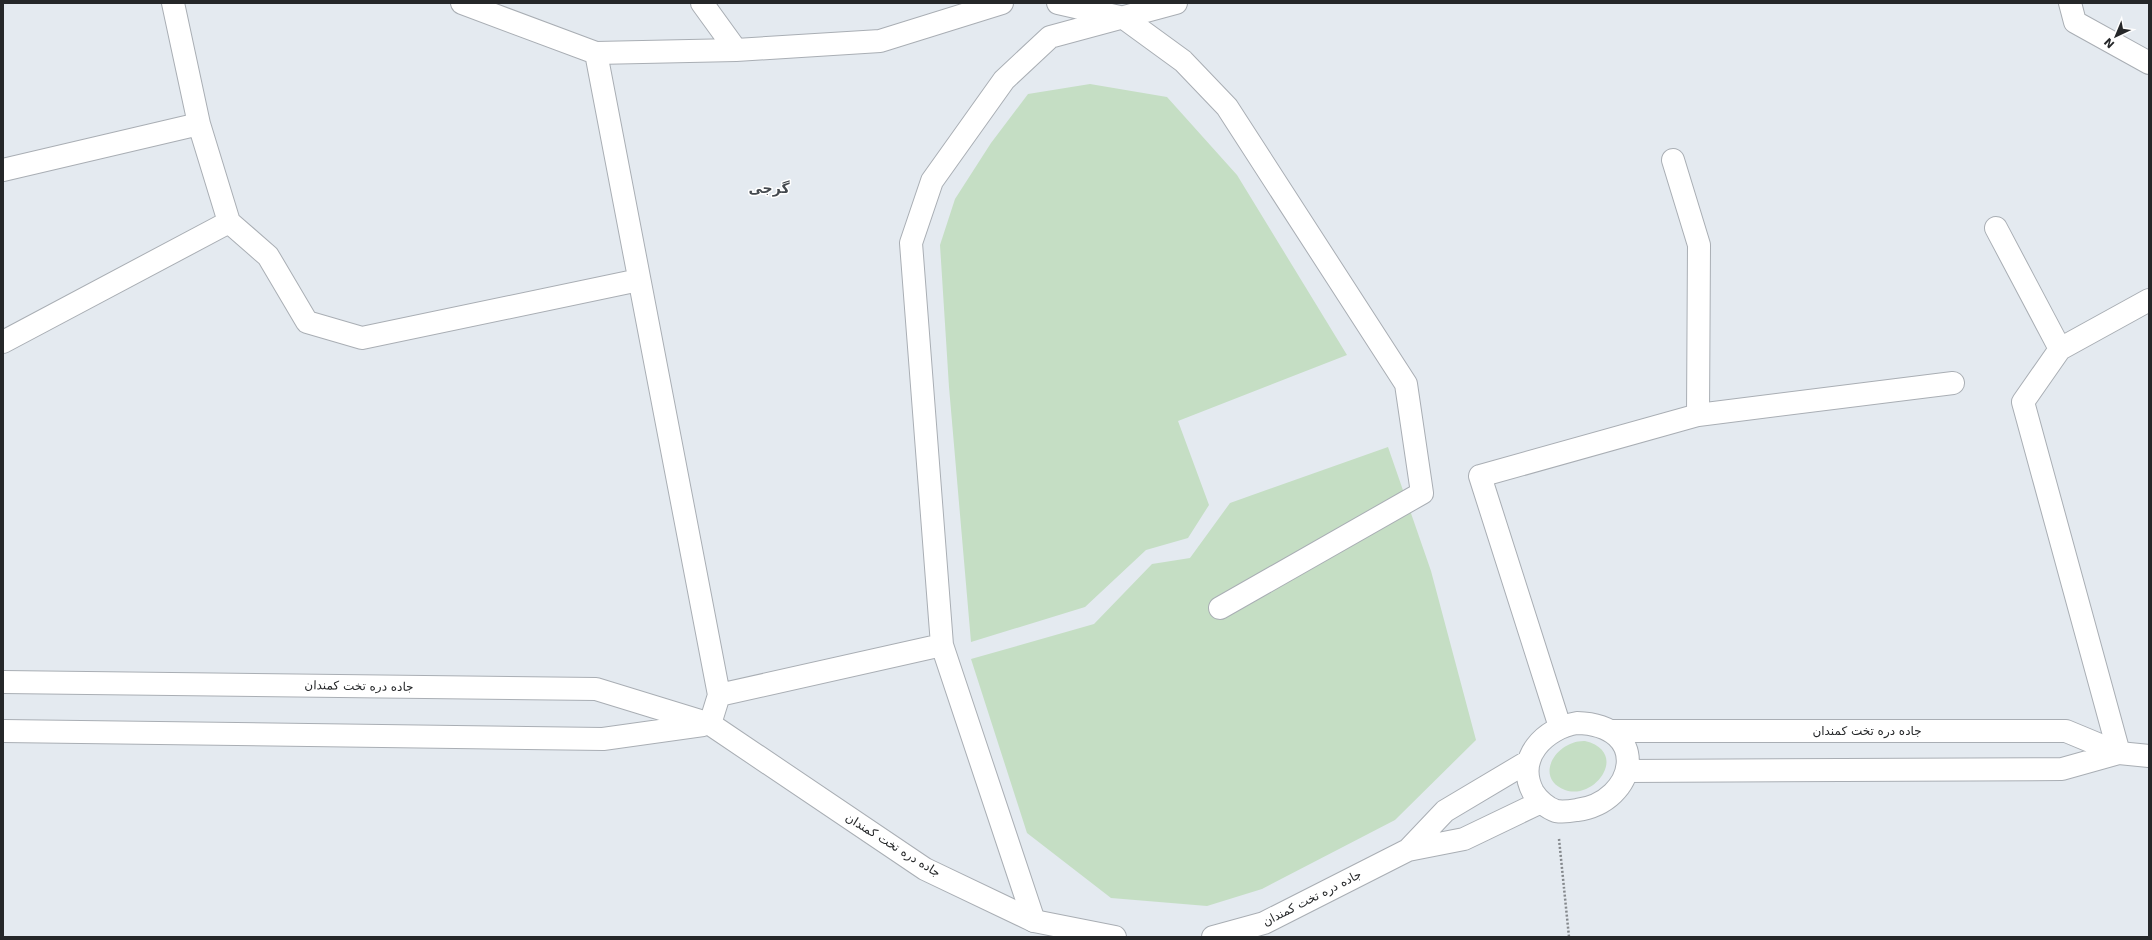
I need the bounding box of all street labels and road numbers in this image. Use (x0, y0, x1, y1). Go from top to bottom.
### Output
street label: جاده دره تخت کمندان (304, 678, 414, 695)
street label: جاده دره تخت کمندان (1812, 724, 1922, 739)
street label: جاده دره تخت کمندان (842, 810, 943, 881)
street label: جاده دره تخت کمندان (1260, 867, 1364, 930)

